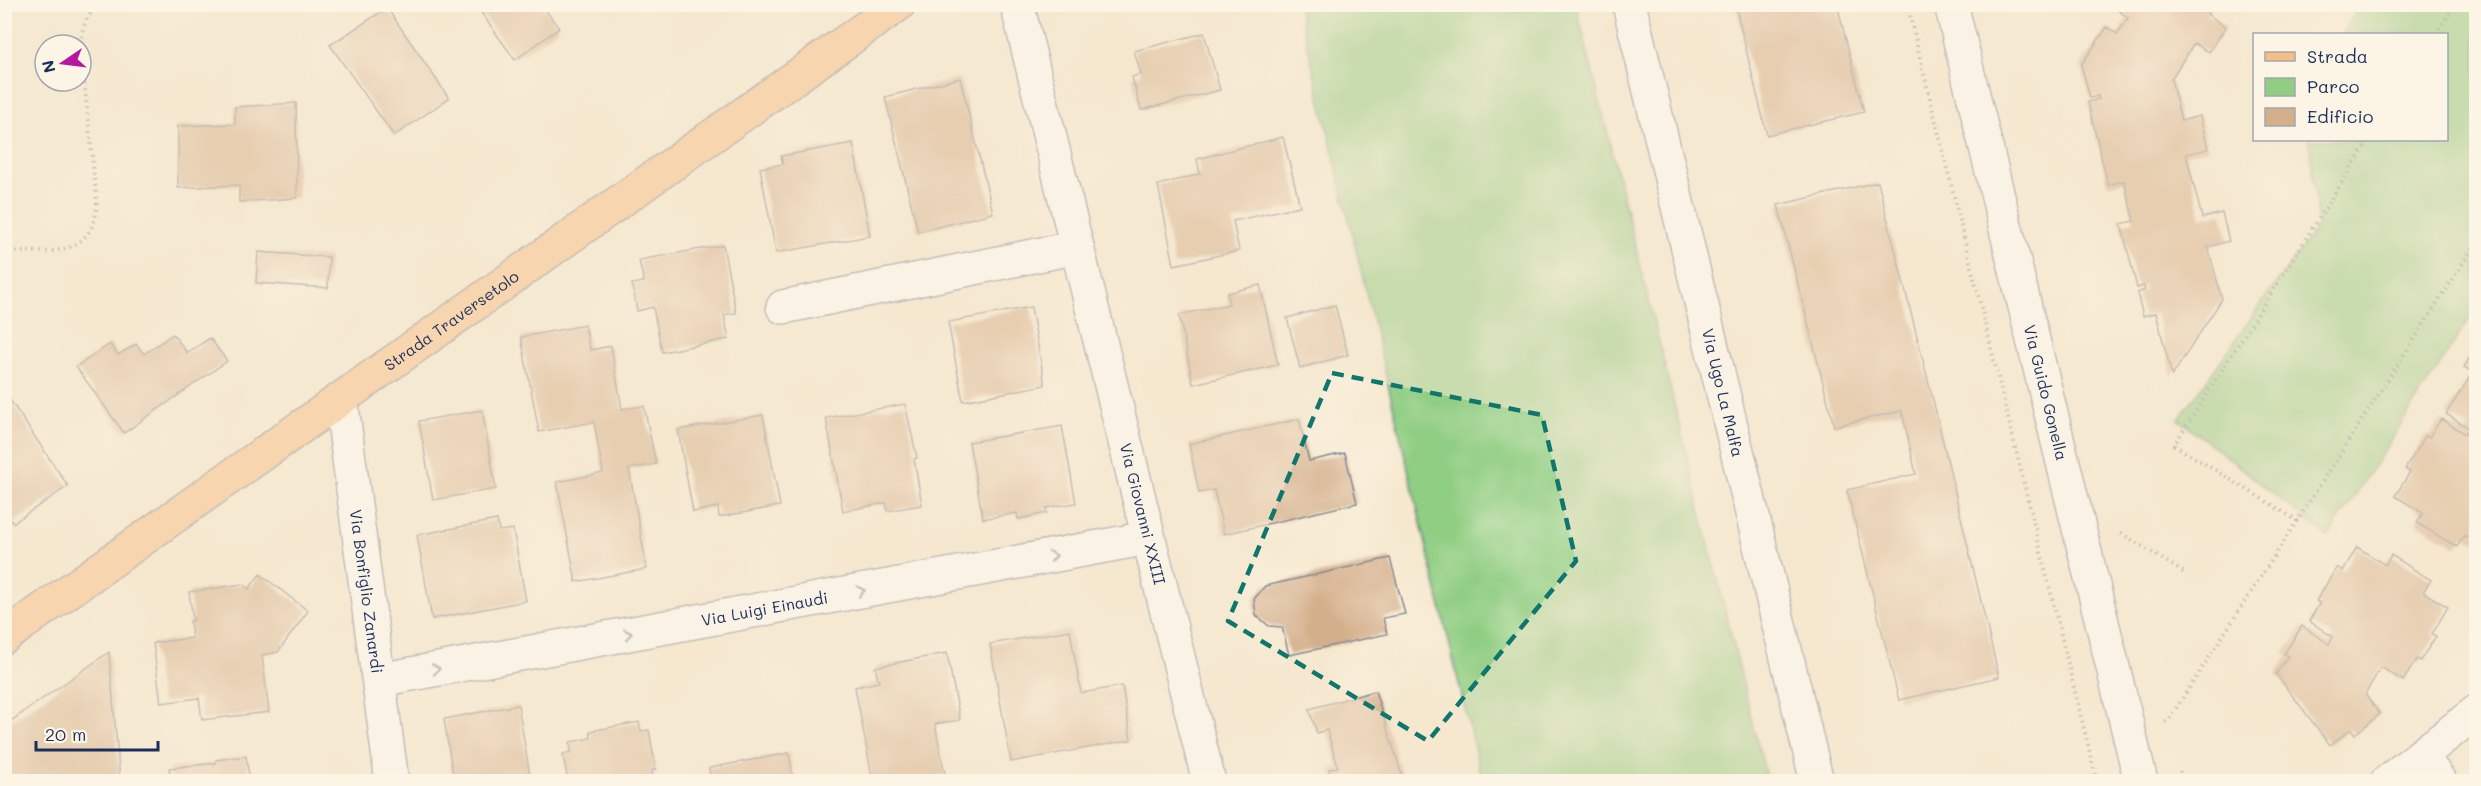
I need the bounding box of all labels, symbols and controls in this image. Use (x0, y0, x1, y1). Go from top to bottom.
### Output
north arrow (33, 33, 93, 93)
legend (2253, 33, 2448, 141)
text: Strada (2307, 44, 2368, 68)
text: N (36, 58, 60, 75)
text: Parco (2307, 74, 2360, 98)
text: Edificio (2307, 104, 2374, 128)
street label: Strada Traversetolo (380, 265, 523, 375)
street label: Via Guido Gonella (2020, 323, 2073, 462)
street label: Via Ugo La Malfa (1698, 326, 1749, 459)
street label: Via Giovanni XXIII (1116, 441, 1171, 587)
street label: Via Bonfiglio Zanardi (346, 508, 388, 675)
one-way arrow (1048, 550, 1058, 562)
one-way arrow (856, 585, 866, 598)
street label: Via Luigi Einaudi (699, 586, 829, 630)
one-way arrow (623, 628, 633, 641)
one-way arrow (431, 663, 441, 676)
scale bar (36, 714, 158, 752)
text: 20 m (45, 722, 86, 746)

